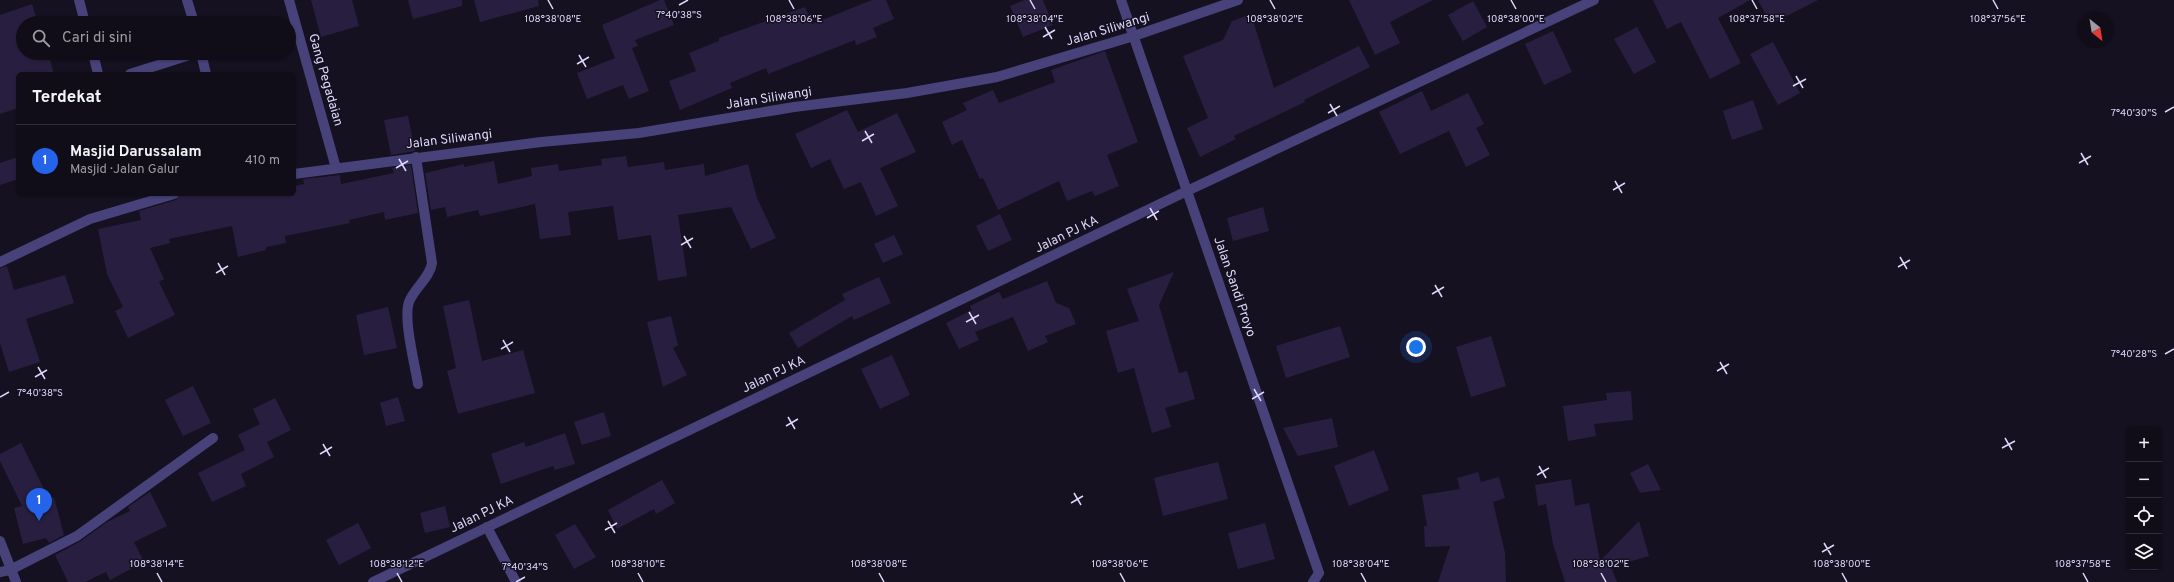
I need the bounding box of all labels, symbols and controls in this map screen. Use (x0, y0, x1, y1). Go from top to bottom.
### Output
text: 7°40'38"S (656, 9, 702, 22)
street label: Jalan Siliwangi (1064, 10, 1152, 50)
north arrow (2078, 12, 2114, 48)
text: 108°38'08"E (524, 13, 582, 26)
text: 108°38'06"E (765, 13, 823, 26)
text: 108°38'04"E (1006, 13, 1064, 26)
text: 108°38'02"E (1246, 13, 1304, 26)
text: 108°38'00"E (1487, 13, 1545, 26)
text: 108°37'58"E (1729, 13, 1785, 26)
text: 108°37'56"E (1970, 13, 2026, 26)
search box (16, 16, 296, 60)
icon: search (30, 27, 52, 49)
text: Cari di sini (62, 29, 132, 48)
street label: Gang Pegadaian (304, 32, 346, 128)
street label: Jalan Siliwangi (725, 84, 813, 114)
text: Terdekat (32, 87, 101, 109)
text: 7°40'30"S (2111, 107, 2157, 120)
street label: Jalan Siliwangi (405, 127, 493, 153)
text: Masjid Darussalam (70, 143, 202, 162)
text: 1 (42, 153, 48, 169)
text: 410 m (245, 153, 280, 169)
text: Masjid · Jalan Galur (70, 162, 179, 178)
street label: Jalan PJ KA (1033, 213, 1102, 257)
street label: Jalan Sandi Proyo (1209, 235, 1259, 339)
your location (1406, 337, 1426, 357)
text: 7°40'28"S (2111, 348, 2157, 361)
street label: Jalan PJ KA (740, 353, 809, 397)
text: 7°40'38"S (17, 387, 63, 400)
map controls (2126, 426, 2162, 570)
button: + (2126, 426, 2162, 462)
button: − (2126, 462, 2162, 498)
pin: 1 (26, 488, 52, 521)
street label: Jalan PJ KA (448, 493, 517, 537)
button: locate (2126, 498, 2162, 534)
button: layers (2126, 534, 2162, 570)
text: 108°38'14"E (130, 558, 184, 571)
text: 108°38'12"E (370, 558, 424, 571)
text: 108°38'10"E (611, 558, 665, 571)
text: 108°38'08"E (850, 558, 908, 571)
text: 108°38'06"E (1091, 558, 1149, 571)
text: 108°38'04"E (1332, 558, 1390, 571)
text: 108°38'02"E (1572, 558, 1630, 571)
text: 108°38'00"E (1813, 558, 1871, 571)
text: 108°37'58"E (2055, 558, 2111, 571)
text: 7°40'34"S (502, 561, 548, 574)

